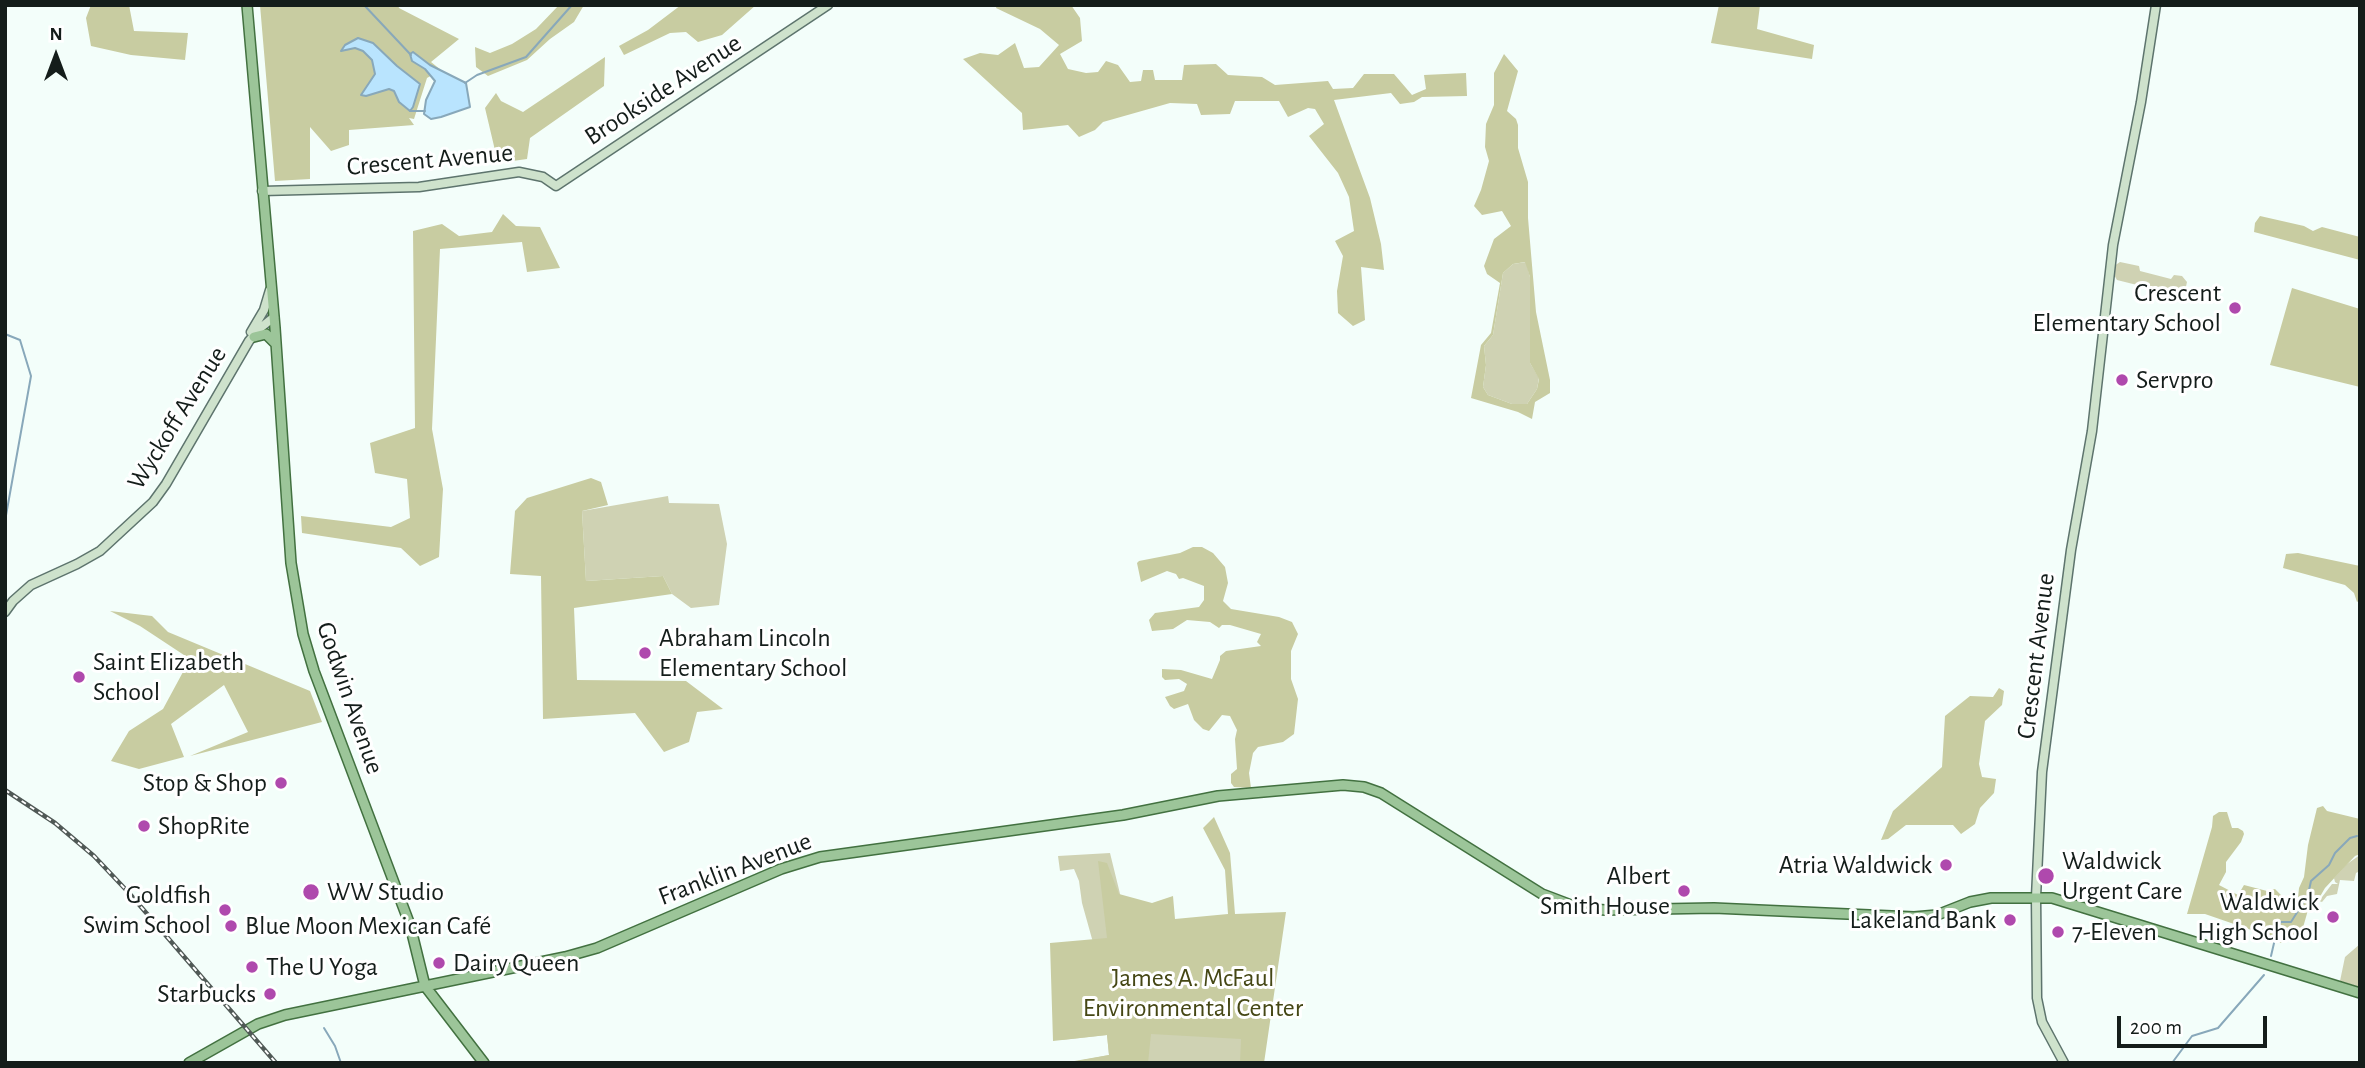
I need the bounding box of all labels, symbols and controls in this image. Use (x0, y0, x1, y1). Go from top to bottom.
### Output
north arrow (21, 21, 91, 91)
text: N (49, 25, 63, 44)
street label: Brookside Avenue (579, 28, 747, 152)
street label: Crescent Avenue (346, 137, 514, 183)
place label: Crescent Elementary School (2033, 277, 2221, 338)
marker: Crescent Elementary School (2227, 300, 2243, 316)
street label: Wyckoff Avenue (121, 341, 233, 495)
place label: Servpro (2136, 364, 2214, 396)
marker: Servpro (2114, 372, 2130, 388)
street label: Crescent Avenue (2010, 571, 2062, 741)
street label: Godwin Avenue (309, 618, 391, 778)
place label: Abraham Lincoln Elementary School (659, 622, 847, 684)
marker: Abraham Lincoln Elementary School (637, 645, 653, 661)
place label: Saint Elizabeth School (93, 646, 244, 708)
marker: Saint Elizabeth School (71, 669, 87, 685)
place label: Stop & Shop (143, 767, 267, 799)
marker: Stop & Shop (273, 775, 289, 791)
place label: ShopRite (158, 810, 250, 842)
marker: ShopRite (136, 818, 152, 834)
street label: Franklin Avenue (654, 825, 816, 913)
place label: Waldwick Urgent Care (2062, 845, 2182, 906)
place label: Atria Waldwick (1779, 849, 1932, 881)
marker: Atria Waldwick (1938, 857, 1954, 873)
place label: Albert Smith House (1540, 860, 1670, 922)
marker: Waldwick Urgent Care (2036, 866, 2056, 886)
place label: WW Studio (327, 876, 444, 908)
place label: Goldfish Swim School (83, 879, 211, 940)
marker: WW Studio (301, 882, 321, 902)
marker: Albert Smith House (1676, 883, 1692, 899)
place label: Waldwick High School (2197, 886, 2319, 948)
marker: Goldfish Swim School (217, 902, 233, 918)
place label: Lakeland Bank (1849, 904, 1996, 936)
marker: Waldwick High School (2325, 909, 2341, 925)
place label: Blue Moon Mexican Café (245, 910, 491, 942)
marker: Lakeland Bank (2002, 912, 2018, 928)
place label: 7-Eleven (2072, 916, 2157, 948)
marker: Blue Moon Mexican Café (223, 918, 239, 934)
marker: 7-Eleven (2050, 924, 2066, 940)
place label: Dairy Queen (453, 947, 579, 979)
place label: The U Yoga (266, 951, 378, 983)
marker: Dairy Queen (431, 955, 447, 971)
marker: The U Yoga (244, 959, 260, 975)
park label: James A. McFaul Environmental Center (1083, 962, 1303, 1024)
place label: Starbucks (157, 978, 256, 1010)
marker: Starbucks (262, 986, 278, 1002)
scale bar (2120, 1002, 2270, 1046)
text: 200 m (2130, 1017, 2182, 1038)

